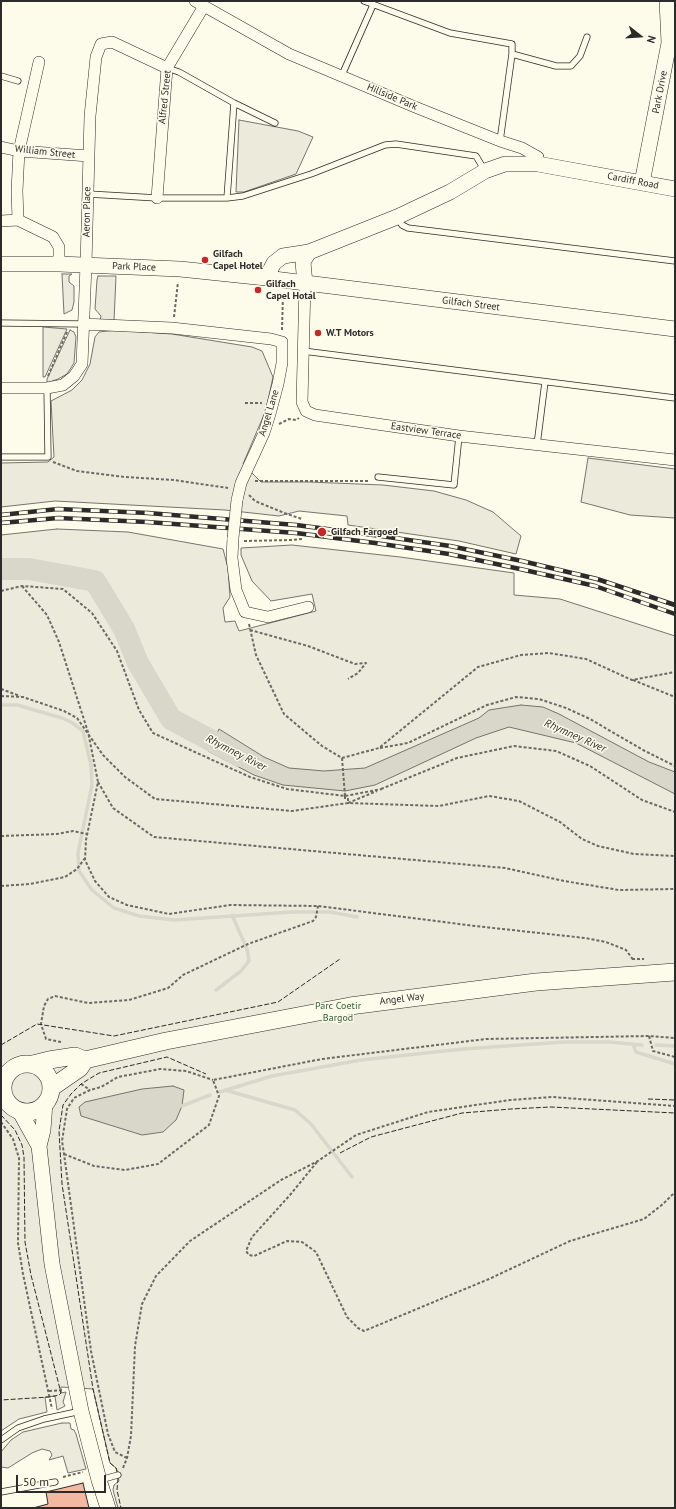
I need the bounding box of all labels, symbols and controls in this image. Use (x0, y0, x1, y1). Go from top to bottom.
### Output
north arrow (620, 16, 660, 56)
text: N (644, 34, 659, 45)
street label: Alfred Street (156, 70, 174, 124)
street label: Park Drive (650, 70, 670, 114)
street label: Hillside Park (365, 81, 419, 113)
street label: William Street (14, 143, 76, 161)
street label: Cardiff Road (606, 170, 660, 192)
street label: Aeron Place (81, 187, 93, 237)
place label: Gilfach Capel Hotel (213, 248, 263, 272)
marker: Gilfach Capel Hotel (200, 255, 210, 265)
street label: Park Place (112, 260, 156, 274)
place label: Gilfach Capel Hotal (266, 278, 316, 302)
marker: Gilfach Capel Hotal (253, 285, 263, 295)
street label: Gilfach Street (441, 295, 501, 313)
place label: W.T Motors (326, 327, 374, 339)
marker: W.T Motors (313, 328, 323, 338)
street label: Angel Lane (256, 388, 282, 438)
street label: Eastview Terrace (390, 420, 462, 442)
marker: Gilfach Fargoed (316, 526, 328, 538)
place label: Gilfach Fargoed (331, 526, 398, 538)
water label: Rhymney River (542, 717, 608, 755)
water label: Rhymney River (204, 732, 268, 774)
street label: Angel Way (379, 990, 425, 1008)
park label: Parc Coetir Bargod (315, 1000, 361, 1024)
scale bar (18, 1467, 108, 1493)
text: 50 m (23, 1474, 49, 1489)

